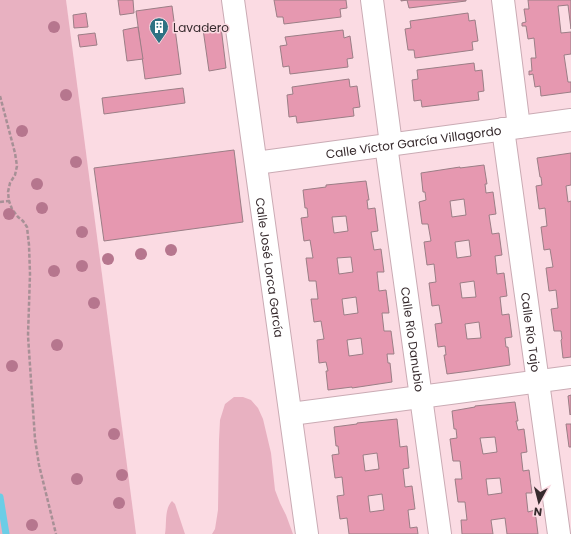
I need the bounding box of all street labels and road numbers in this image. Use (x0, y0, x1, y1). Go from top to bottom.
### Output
street label: Calle Víctor García Villagordo (325, 121, 503, 162)
street label: Calle José Lorca García (252, 196, 288, 339)
street label: Calle Río Danubio (397, 286, 429, 393)
street label: Calle Río Tajo (517, 291, 545, 373)

